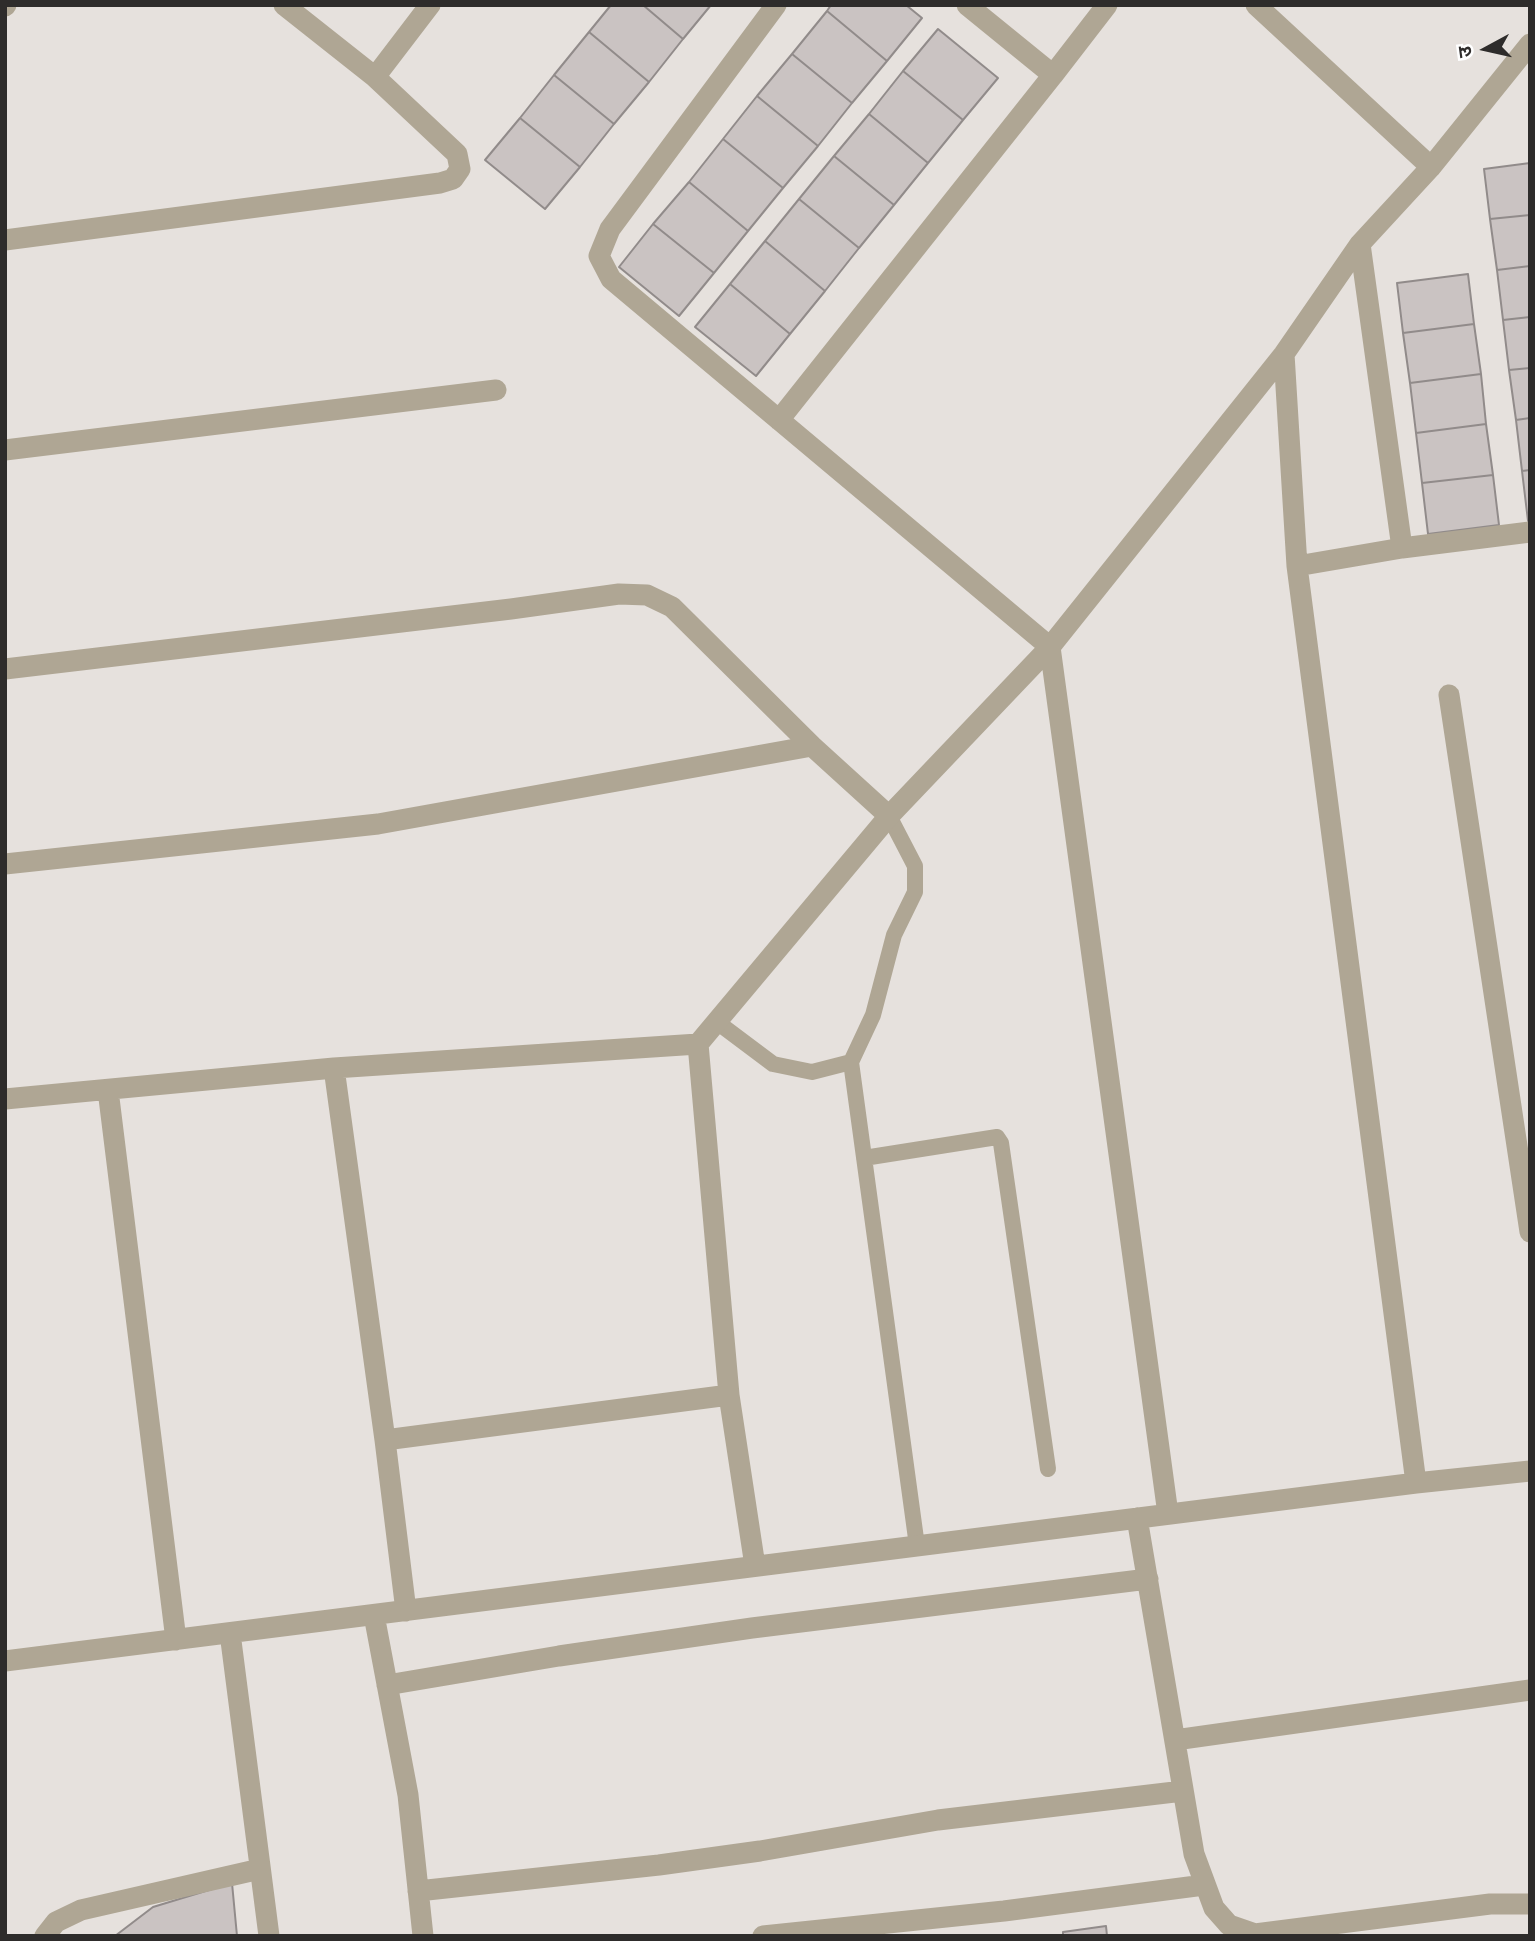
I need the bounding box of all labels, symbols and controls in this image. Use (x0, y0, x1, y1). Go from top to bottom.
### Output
north arrow (1451, 14, 1521, 84)
text: उ (1454, 45, 1477, 59)

